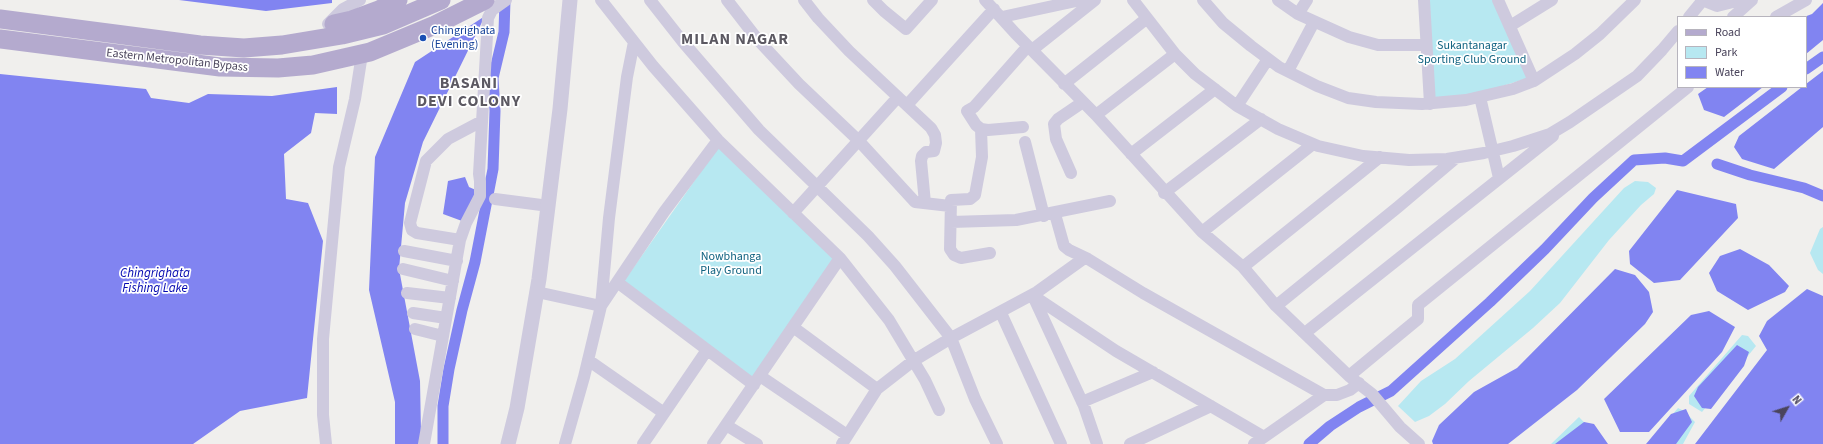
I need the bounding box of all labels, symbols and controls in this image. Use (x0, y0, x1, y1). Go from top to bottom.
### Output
legend (1677, 16, 1807, 88)
place label: Chingrighata (Evening) (431, 24, 495, 52)
text: Road (1715, 24, 1741, 41)
district label: MILAN NAGAR (681, 30, 789, 50)
marker: Chingrighata (Evening) (418, 33, 428, 43)
park label: Sukantanagar Sporting Club Ground (1418, 39, 1526, 67)
text: Park (1715, 44, 1737, 61)
street label: Eastern Metropolitan Bypass (105, 46, 249, 76)
text: Water (1715, 64, 1744, 81)
district label: BASANI DEVI COLONY (417, 74, 521, 112)
park label: Nowbhanga Play Ground (700, 250, 762, 278)
water label: Chingrighata Fishing Lake (120, 266, 190, 297)
north arrow (1767, 388, 1807, 428)
text: N (1789, 393, 1805, 408)

